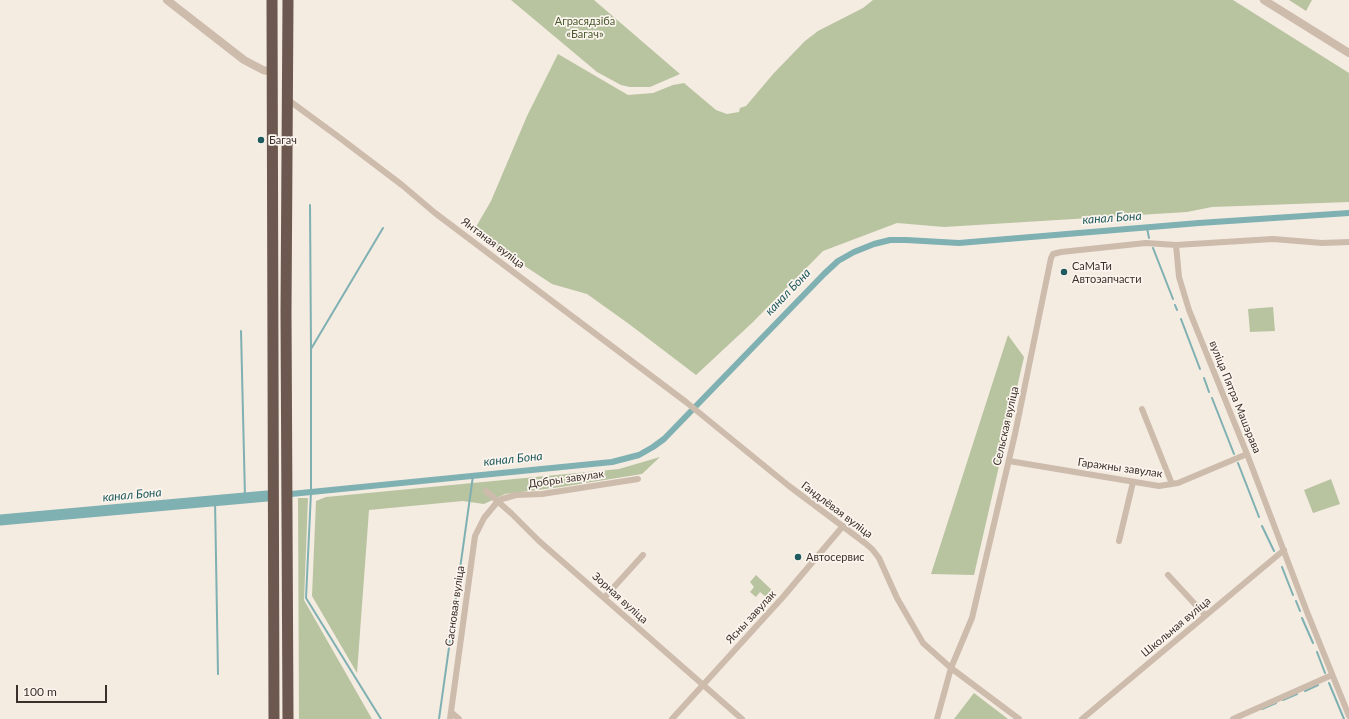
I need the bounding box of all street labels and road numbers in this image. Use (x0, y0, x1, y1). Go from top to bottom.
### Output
street label: Янтаная вуліца (459, 215, 527, 271)
street label: вуліца Пятра Машэрава (1206, 339, 1264, 455)
street label: Сельская вуліца (990, 385, 1022, 467)
street label: Гаражны завулак (1077, 456, 1163, 480)
street label: Добры завулак (527, 467, 605, 491)
street label: Гандлёвая вуліца (799, 479, 875, 541)
street label: Сасновая вуліца (443, 565, 467, 647)
street label: Зорная вуліца (589, 570, 651, 626)
street label: Ясны завулак (723, 588, 779, 646)
street label: Школьная вуліца (1139, 594, 1213, 660)

